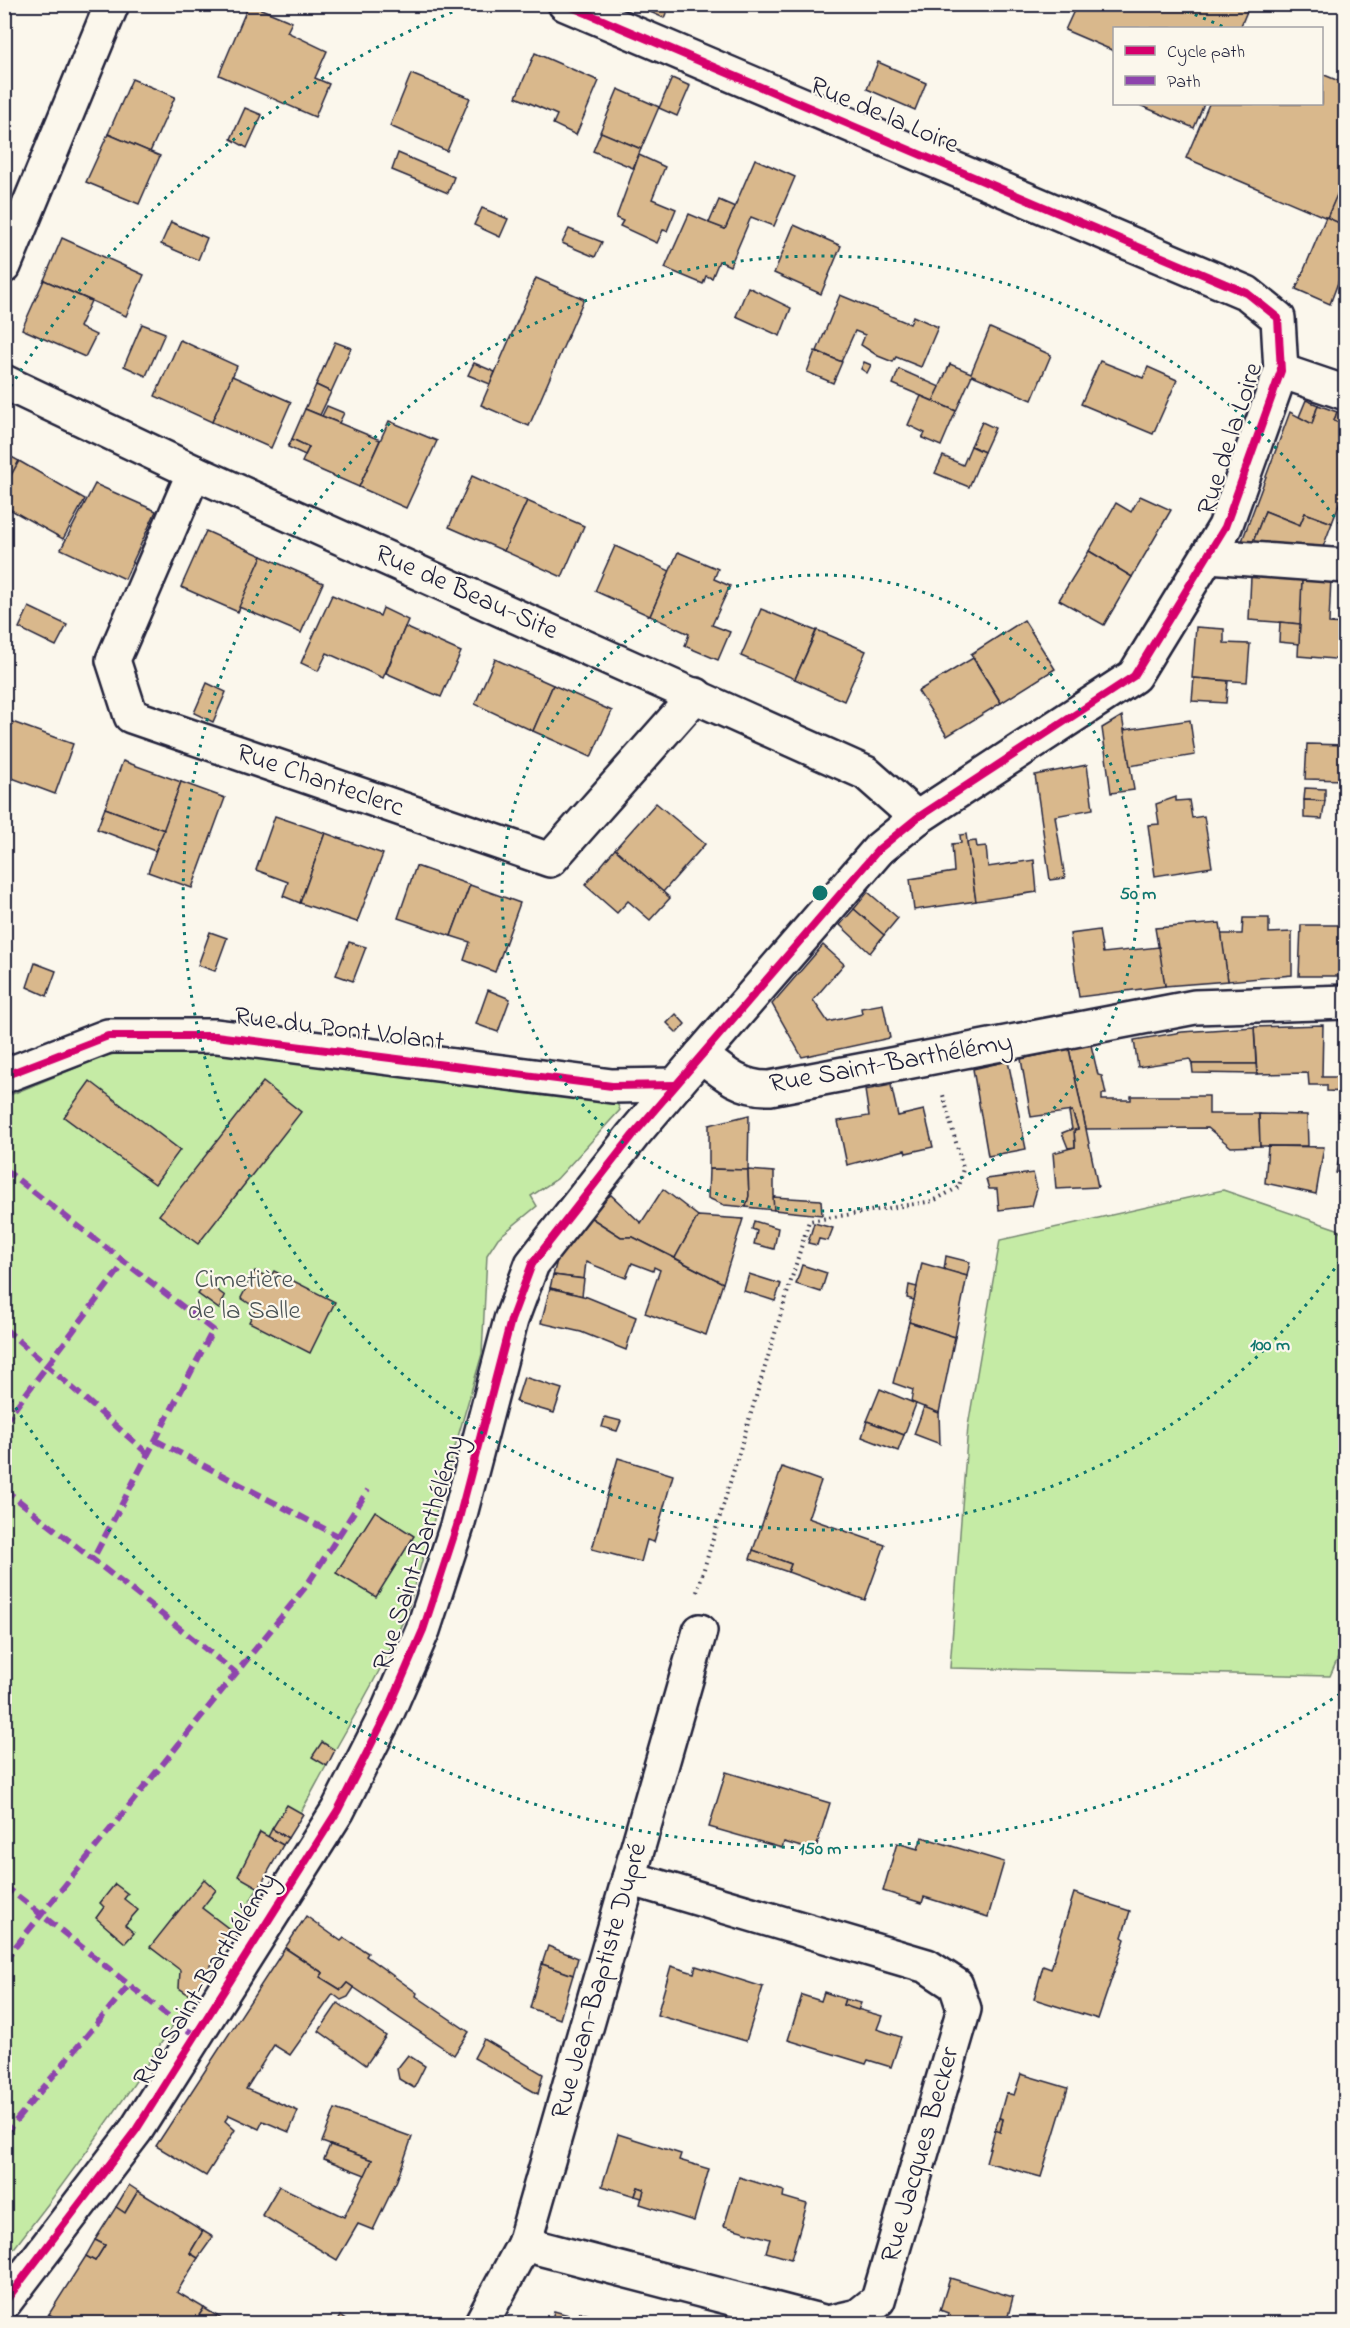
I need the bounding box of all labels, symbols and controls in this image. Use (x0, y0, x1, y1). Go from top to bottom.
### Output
legend (1113, 27, 1323, 105)
text: Cycle path (1167, 40, 1245, 66)
street label: Rue de la Loire (803, 67, 965, 165)
text: Path (1167, 70, 1201, 96)
street label: Rue de la Loire (1188, 357, 1274, 520)
street label: Rue de Beau-Site (368, 535, 565, 651)
street label: Rue Chanteclerc (231, 734, 409, 828)
text: 50 m (1120, 882, 1156, 908)
centre of rings (810, 883, 830, 903)
street label: Rue du Pont Volant (232, 998, 446, 1062)
street label: Rue Saint-Barthélémy (766, 1023, 1016, 1105)
park label: Cimetière de la Salle (188, 1261, 301, 1331)
text: 100 m (1250, 1333, 1290, 1359)
street label: Rue Saint-Barthélémy (363, 1430, 477, 1676)
street label: Rue Jean-Baptiste Dupré (542, 1837, 658, 2124)
text: 150 m (799, 1837, 841, 1863)
street label: Rue Saint-Barthélémy (124, 1865, 288, 2095)
street label: Rue Jacques Becker (872, 2042, 971, 2267)

